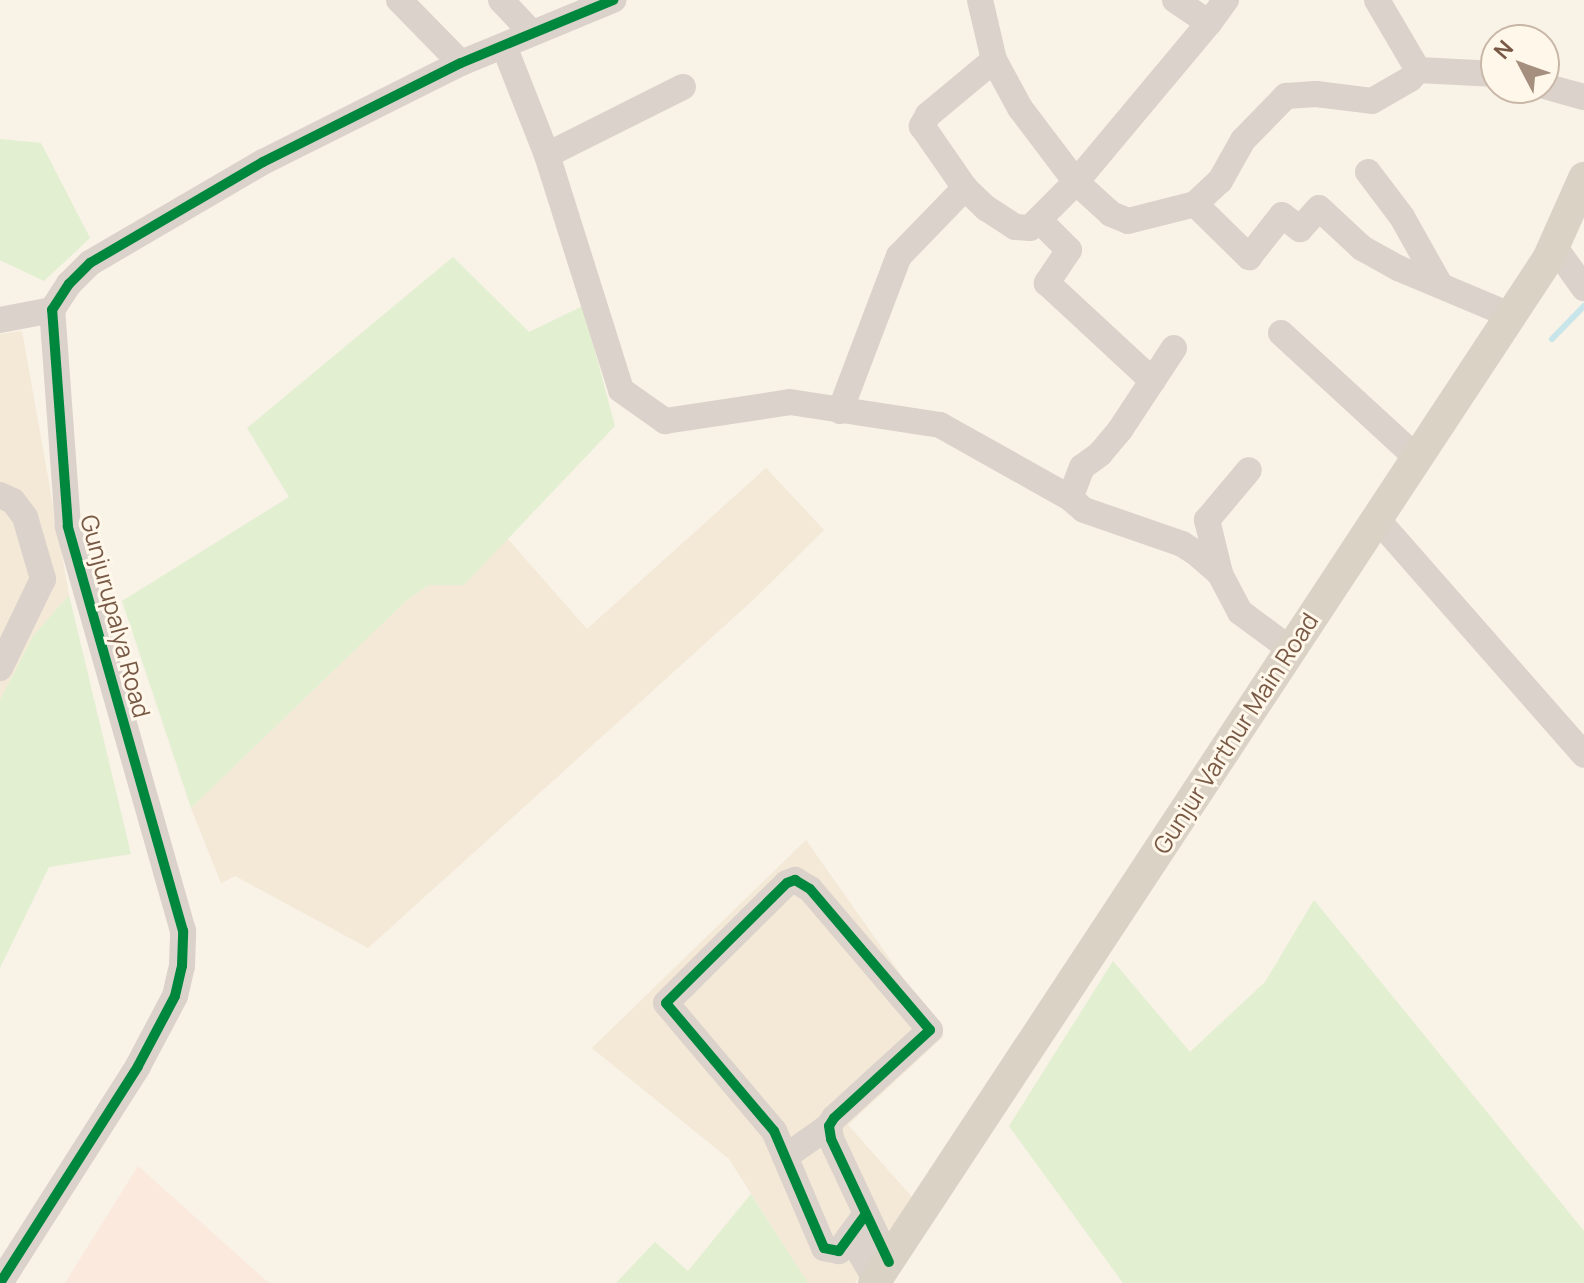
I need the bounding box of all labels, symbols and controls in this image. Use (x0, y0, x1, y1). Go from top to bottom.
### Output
north arrow (1480, 24, 1560, 104)
text: N (1487, 34, 1520, 65)
street label: Gunjurupalya Road (75, 511, 157, 721)
street label: Gunjur Varthur Main Road (1146, 607, 1324, 859)

